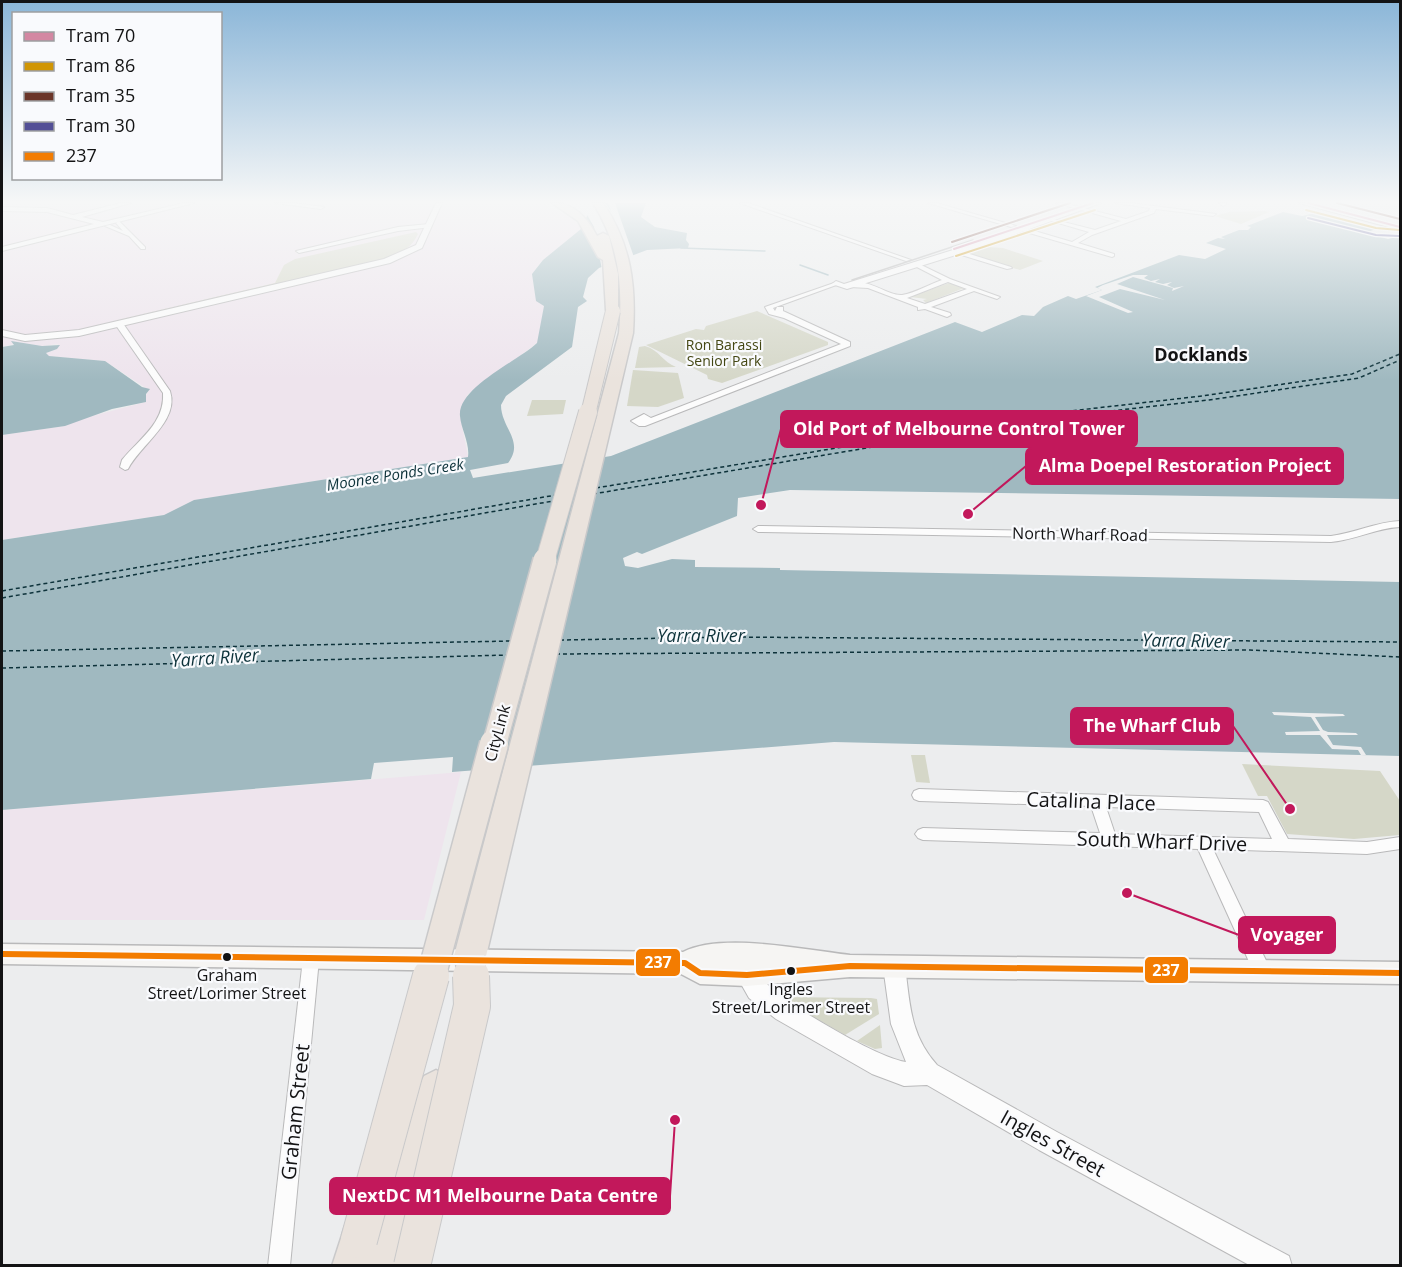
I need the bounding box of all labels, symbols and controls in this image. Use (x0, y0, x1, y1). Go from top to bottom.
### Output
legend (12, 12, 222, 180)
text: Tram 70 (66, 23, 135, 47)
text: Tram 86 (66, 53, 135, 77)
text: Tram 35 (66, 83, 135, 107)
text: Tram 30 (66, 113, 135, 137)
text: 237 (66, 143, 97, 167)
park label: Ron Barassi Senior Park (686, 335, 762, 370)
district label: Docklands (1154, 342, 1248, 366)
callout: Old Port of Melbourne Control Tower (781, 411, 1137, 447)
text: Old Port of Melbourne Control Tower (793, 416, 1125, 440)
callout: Alma Doepel Restoration Project (1026, 448, 1343, 484)
water label: Moonee Ponds Creek (325, 453, 466, 495)
text: Alma Doepel Restoration Project (1039, 453, 1332, 477)
street label: North Wharf Road (1012, 522, 1148, 546)
water label: Yarra River (657, 623, 746, 647)
water label: Yarra River (1142, 627, 1231, 653)
water label: Yarra River (170, 642, 260, 672)
street label: CityLink (479, 701, 515, 764)
callout: The Wharf Club (1071, 708, 1233, 744)
text: The Wharf Club (1083, 713, 1221, 737)
street label: Catalina Place (1026, 785, 1156, 817)
street label: South Wharf Drive (1076, 825, 1248, 857)
callout: Voyager (1239, 917, 1335, 953)
text: Voyager (1251, 922, 1323, 946)
line badge: 237 (635, 948, 681, 977)
marker: Graham Street/Lorimer Street (221, 951, 233, 963)
text: 237 (644, 951, 672, 973)
line badge: 237 (1144, 956, 1189, 984)
text: 237 (1152, 959, 1180, 981)
place label: Graham Street/Lorimer Street (148, 964, 306, 1004)
marker: Ingles Street/Lorimer Street (785, 965, 797, 977)
place label: Ingles Street/Lorimer Street (712, 978, 870, 1018)
street label: Graham Street (274, 1043, 316, 1181)
street label: Ingles Street (996, 1103, 1110, 1183)
callout: NextDC M1 Melbourne Data Centre (330, 1178, 670, 1214)
text: NextDC M1 Melbourne Data Centre (342, 1183, 658, 1207)

